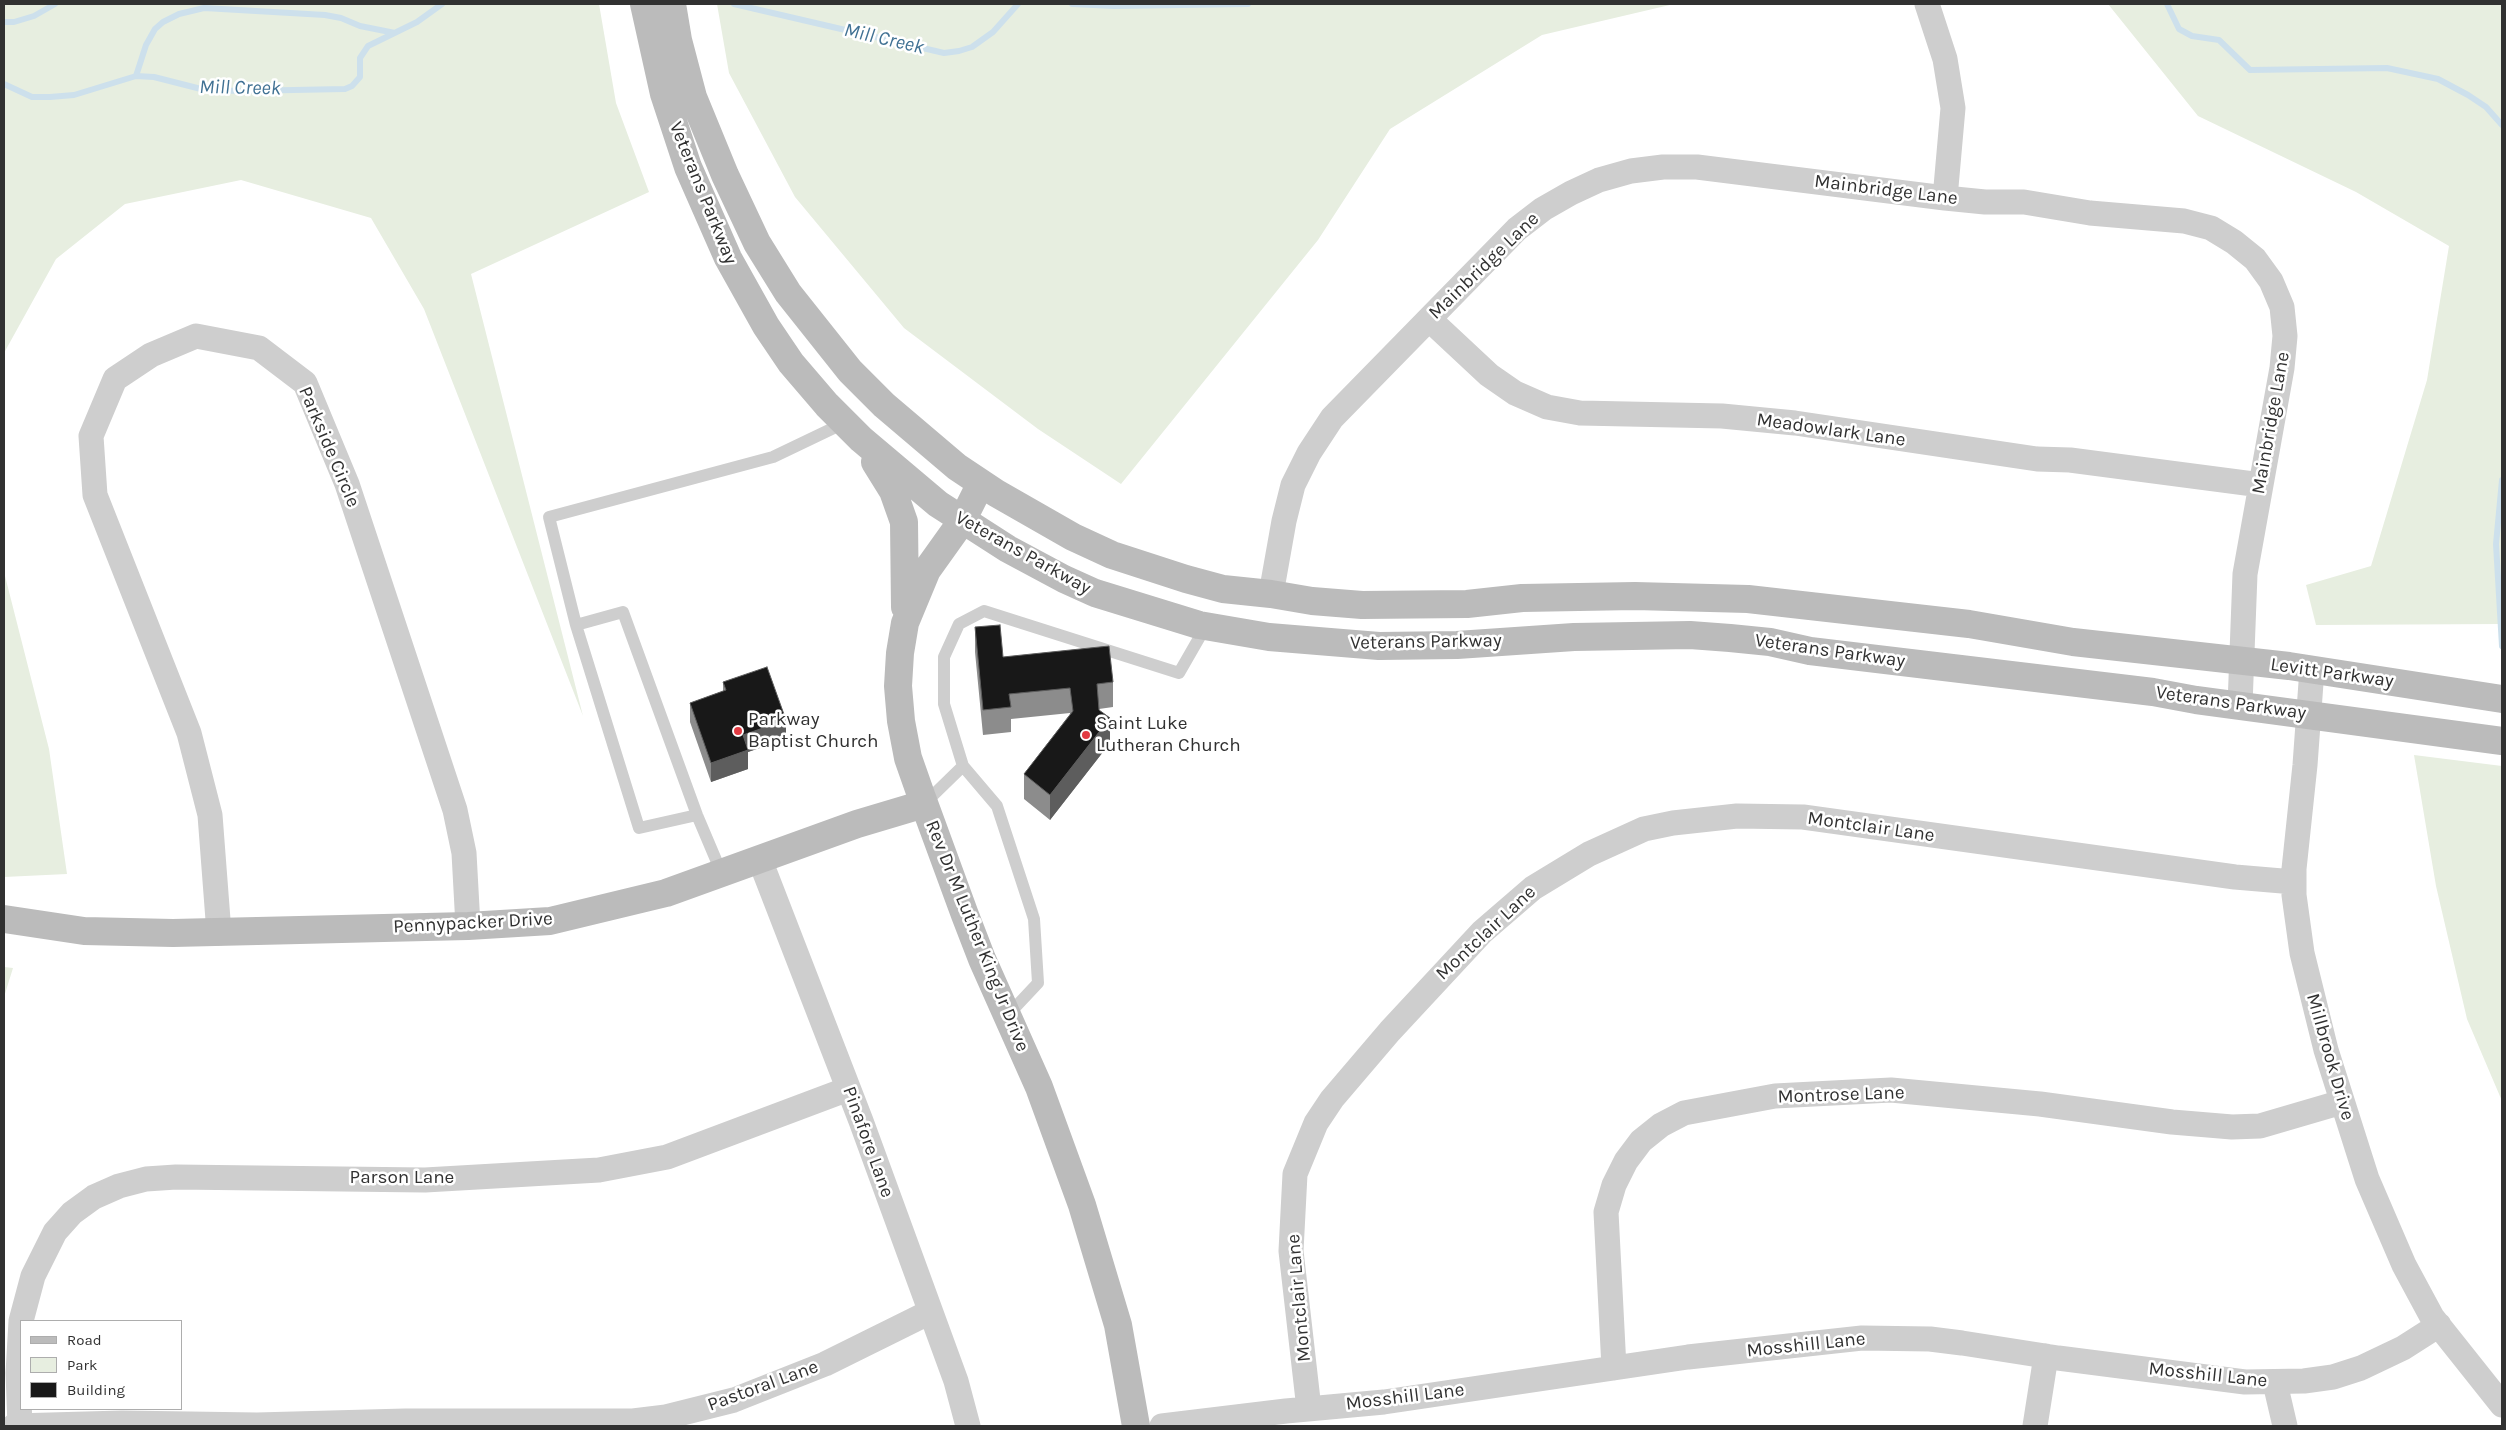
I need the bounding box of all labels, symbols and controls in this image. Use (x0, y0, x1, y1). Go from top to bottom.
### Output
water label: Mill Creek (842, 18, 926, 60)
water label: Mill Creek (199, 75, 281, 101)
street label: Veterans Parkway (664, 118, 742, 268)
street label: Mainbridge Lane (1813, 170, 1959, 210)
street label: Mainbridge Lane (1424, 208, 1544, 324)
street label: Mainbridge Lane (2247, 350, 2295, 496)
street label: Parkside Circle (293, 383, 365, 511)
street label: Meadowlark Lane (1755, 408, 1907, 452)
street label: Veterans Parkway (951, 506, 1095, 600)
street label: Veterans Parkway (1350, 629, 1502, 655)
street label: Veterans Parkway (1753, 629, 1907, 673)
street label: Levitt Parkway (2269, 653, 2395, 693)
street label: Veterans Parkway (2154, 681, 2308, 725)
place label: Parkway Baptist Church (748, 709, 879, 753)
place label: Saint Luke Lutheran Church (1096, 713, 1241, 757)
marker: Parkway Baptist Church (732, 725, 744, 737)
marker: Saint Luke Lutheran Church (1080, 729, 1092, 741)
street label: Montclair Lane (1806, 807, 1936, 847)
street label: Rev Dr M Luther King Jr Drive (920, 817, 1034, 1055)
street label: Montclair Lane (1431, 881, 1541, 985)
street label: Pennypacker Drive (393, 907, 553, 939)
street label: Millbrook Drive (2301, 991, 2359, 1123)
street label: Montrose Lane (1777, 1081, 1905, 1109)
street label: Pinafore Lane (837, 1083, 899, 1201)
street label: Parson Lane (350, 1167, 454, 1189)
street label: Montclair Lane (1282, 1233, 1316, 1363)
legend (20, 1320, 182, 1410)
street label: Mosshill Lane (1745, 1327, 1867, 1363)
text: Road (67, 1331, 102, 1349)
street label: Pastoral Lane (704, 1355, 822, 1417)
text: Park (67, 1356, 97, 1374)
street label: Mosshill Lane (2147, 1357, 2269, 1393)
street label: Mosshill Lane (1344, 1378, 1466, 1416)
text: Building (67, 1381, 125, 1399)

